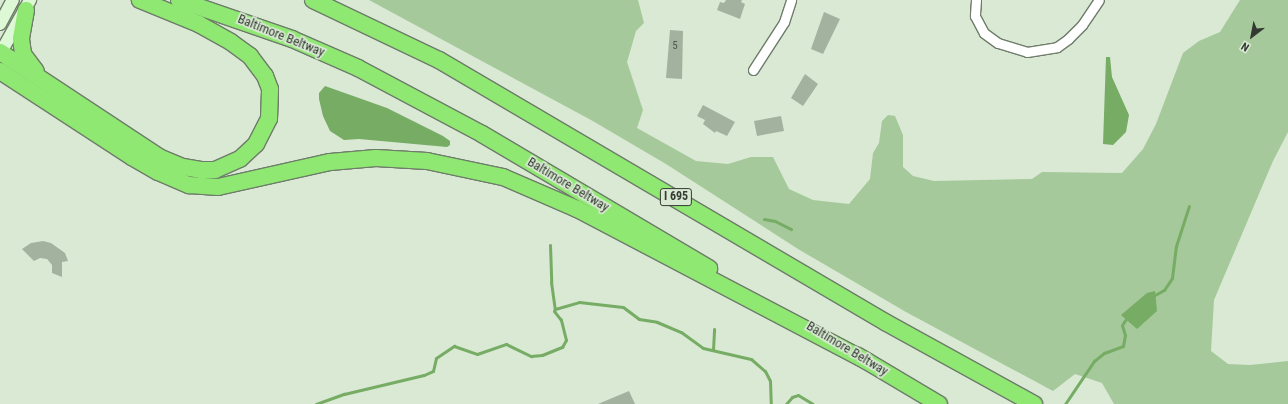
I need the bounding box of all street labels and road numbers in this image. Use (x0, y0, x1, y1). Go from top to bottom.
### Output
street label: Baltimore Beltway (235, 11, 327, 61)
street label: Baltimore Beltway (524, 155, 612, 215)
road number: I 695 (659, 187, 693, 207)
street label: Baltimore Beltway (803, 319, 891, 379)

